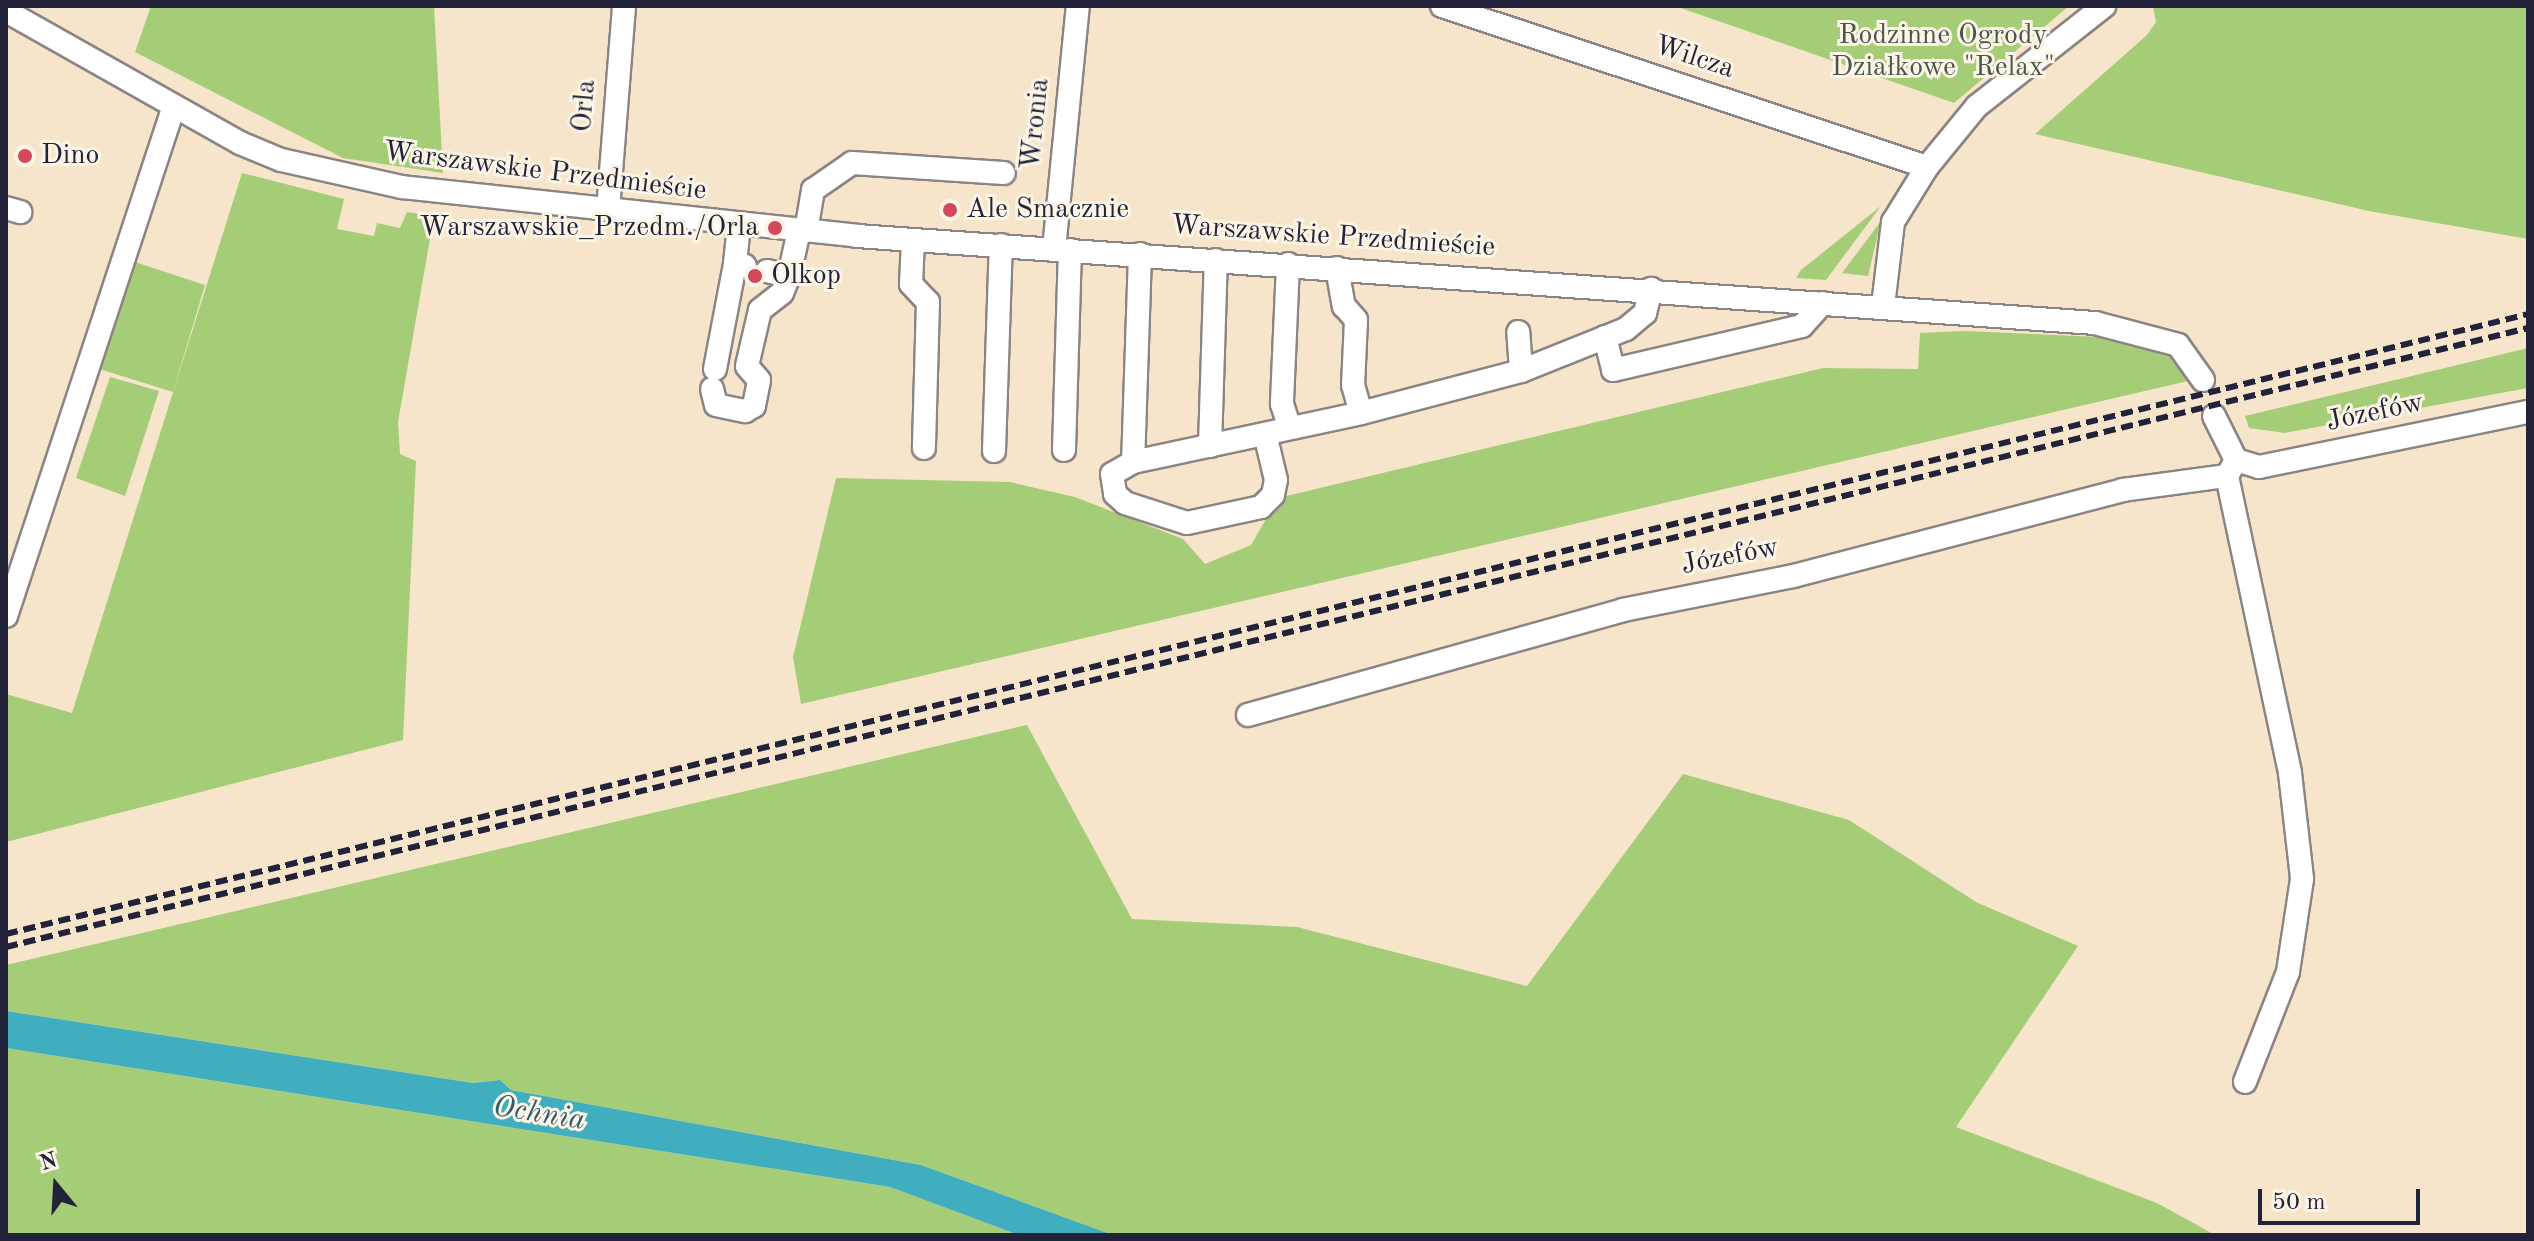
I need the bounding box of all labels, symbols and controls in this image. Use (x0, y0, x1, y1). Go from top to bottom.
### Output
park label: Rodzinne Ogrody Działkowe "Relax" (1831, 19, 2055, 85)
street label: Wilcza (1650, 29, 1738, 87)
street label: Wronia (1014, 77, 1058, 171)
street label: Orla (566, 78, 604, 134)
street label: Warszawskie Przedmieście (382, 136, 708, 208)
place label: Dino (41, 139, 99, 173)
marker: Dino (16, 147, 34, 165)
place label: Ale Smacznie (966, 193, 1129, 227)
marker: Ale Smacznie (941, 201, 959, 219)
street label: Warszawskie Przedmieście (1170, 209, 1496, 265)
place label: Warszawskie_Przedm./Orla (419, 211, 759, 245)
marker: Warszawskie_Przedm./Orla (766, 219, 784, 237)
place label: Olkop (771, 259, 841, 293)
marker: Olkop (746, 267, 764, 285)
street label: Józefów (2323, 386, 2427, 440)
street label: Józefów (1678, 531, 1782, 583)
water label: Ochnia (490, 1089, 588, 1139)
north arrow (16, 1145, 96, 1225)
text: N (37, 1149, 60, 1175)
scale bar (2262, 1173, 2424, 1223)
text: 50 m (2272, 1191, 2326, 1215)

